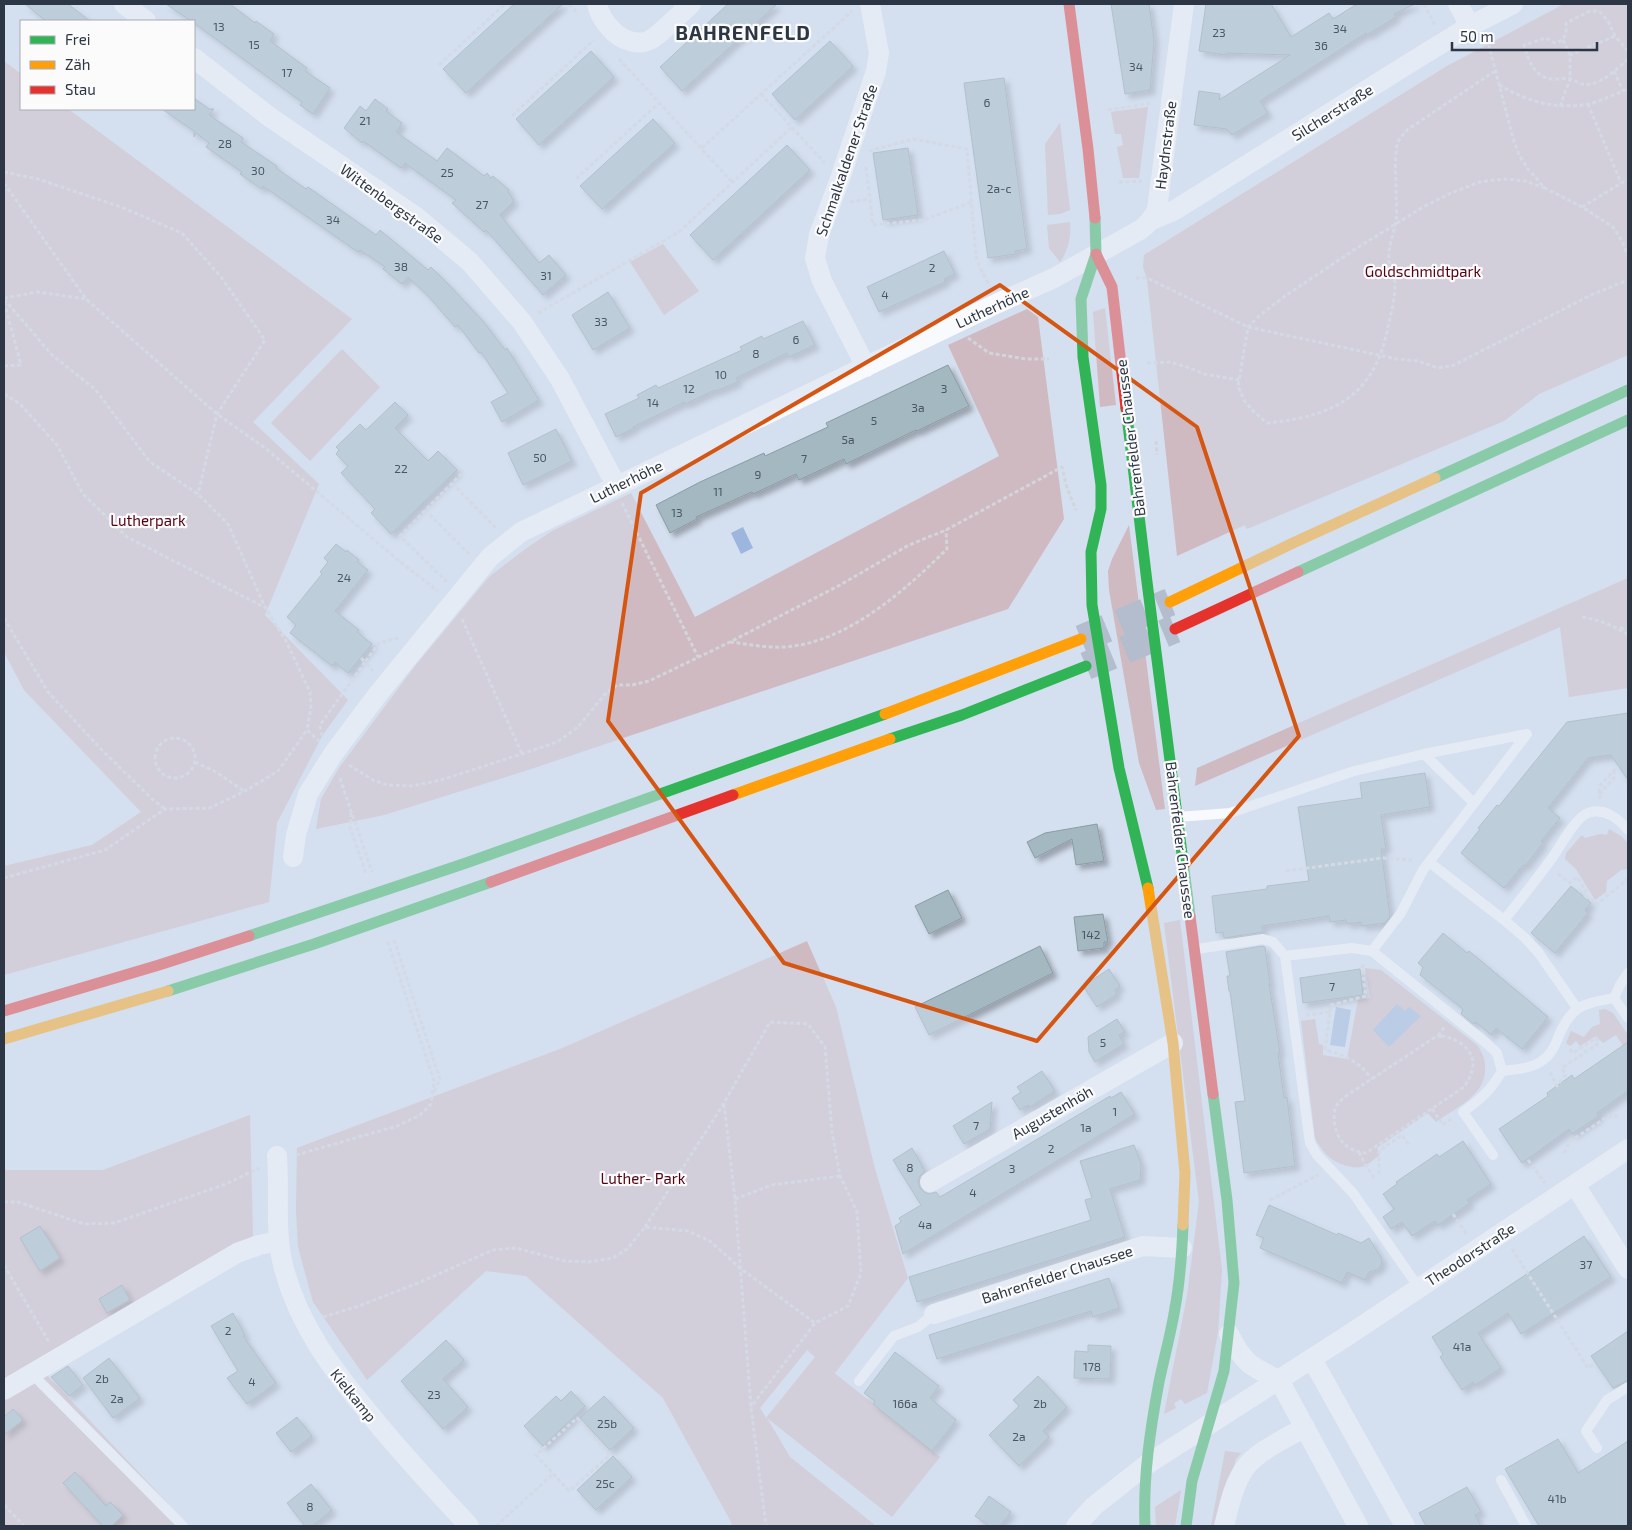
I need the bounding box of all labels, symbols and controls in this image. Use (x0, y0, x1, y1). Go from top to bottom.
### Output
house number: 13 (213, 19, 225, 33)
legend (20, 20, 195, 110)
district label: BAHRENFELD (675, 20, 811, 44)
scale bar (1452, 20, 1597, 52)
house number: 34 (1333, 21, 1347, 35)
house number: 23 (1212, 25, 1226, 39)
text: 50 m (1460, 27, 1494, 45)
text: Frei (65, 30, 90, 48)
house number: 15 (248, 37, 260, 51)
house number: 36 (1314, 38, 1328, 52)
text: Zäh (65, 55, 90, 73)
house number: 34 (1129, 59, 1143, 73)
house number: 17 (282, 65, 292, 79)
text: Stau (65, 80, 96, 98)
street label: Silcherstraße (1288, 80, 1376, 144)
street label: Schmalkaldener Straße (812, 82, 880, 238)
house number: 6 (984, 95, 991, 109)
street label: Haydnstraße (1151, 100, 1179, 190)
house number: 21 (359, 113, 371, 127)
house number: 28 (218, 136, 232, 150)
street label: Wittenbergstraße (337, 160, 447, 246)
house number: 30 (251, 163, 265, 177)
house number: 25 (440, 165, 454, 179)
house number: 2a-c (987, 181, 1011, 195)
house number: 27 (476, 197, 488, 211)
house number: 34 (326, 212, 340, 226)
house number: 38 (394, 259, 408, 273)
house number: 2 (929, 260, 936, 274)
park label: Goldschmidtpark (1365, 262, 1482, 280)
house number: 31 (540, 268, 552, 282)
street label: Lutherhöhe (953, 282, 1031, 332)
house number: 4 (881, 287, 889, 301)
house number: 33 (594, 314, 608, 328)
house number: 6 (793, 332, 800, 346)
house number: 8 (752, 346, 760, 360)
street label: Bahrenfelder Chaussee (1111, 358, 1149, 518)
house number: 10 (715, 367, 727, 381)
house number: 12 (683, 381, 695, 395)
house number: 3 (941, 381, 947, 395)
house number: 14 (647, 395, 659, 409)
house number: 3a (911, 400, 925, 414)
house number: 5 (871, 413, 877, 427)
house number: 5a (841, 432, 855, 446)
house number: 50 (533, 450, 547, 464)
house number: 7 (801, 451, 807, 465)
street label: Lutherhöhe (587, 456, 665, 506)
house number: 22 (394, 461, 408, 475)
house number: 9 (755, 467, 762, 481)
house number: 11 (713, 484, 723, 498)
house number: 13 (671, 505, 683, 519)
park label: Lutherpark (110, 511, 186, 529)
house number: 24 (337, 570, 351, 584)
street label: Bahrenfelder Chaussee (1162, 760, 1200, 920)
house number: 142 (1082, 927, 1101, 941)
house number: 7 (1329, 979, 1335, 993)
house number: 5 (1100, 1035, 1106, 1049)
street label: Augustenhöh (1008, 1081, 1096, 1143)
house number: 1 (1113, 1104, 1117, 1118)
house number: 7 (973, 1118, 979, 1132)
house number: 1a (1080, 1120, 1092, 1134)
house number: 2 (1048, 1141, 1055, 1155)
house number: 8 (906, 1160, 914, 1174)
house number: 3 (1009, 1161, 1015, 1175)
park label: Luther- Park (601, 1169, 686, 1187)
house number: 4 (969, 1185, 977, 1199)
house number: 4a (918, 1217, 932, 1231)
street label: Theodorstraße (1422, 1218, 1518, 1290)
street label: Bahrenfelder Chaussee (979, 1241, 1135, 1307)
house number: 37 (1580, 1257, 1592, 1271)
house number: 2 (225, 1323, 232, 1337)
house number: 41a (1453, 1339, 1471, 1353)
house number: 178 (1083, 1359, 1101, 1373)
street label: Kielkamp (327, 1365, 381, 1425)
house number: 2b (95, 1371, 109, 1385)
house number: 4 (248, 1374, 256, 1388)
house number: 23 (427, 1387, 441, 1401)
house number: 2a (110, 1391, 124, 1405)
house number: 166a (892, 1396, 918, 1410)
house number: 2b (1033, 1396, 1047, 1410)
house number: 25b (597, 1416, 617, 1430)
house number: 2a (1012, 1429, 1026, 1443)
house number: 25c (595, 1476, 615, 1490)
house number: 41b (1548, 1491, 1567, 1505)
house number: 8 (306, 1499, 314, 1513)

